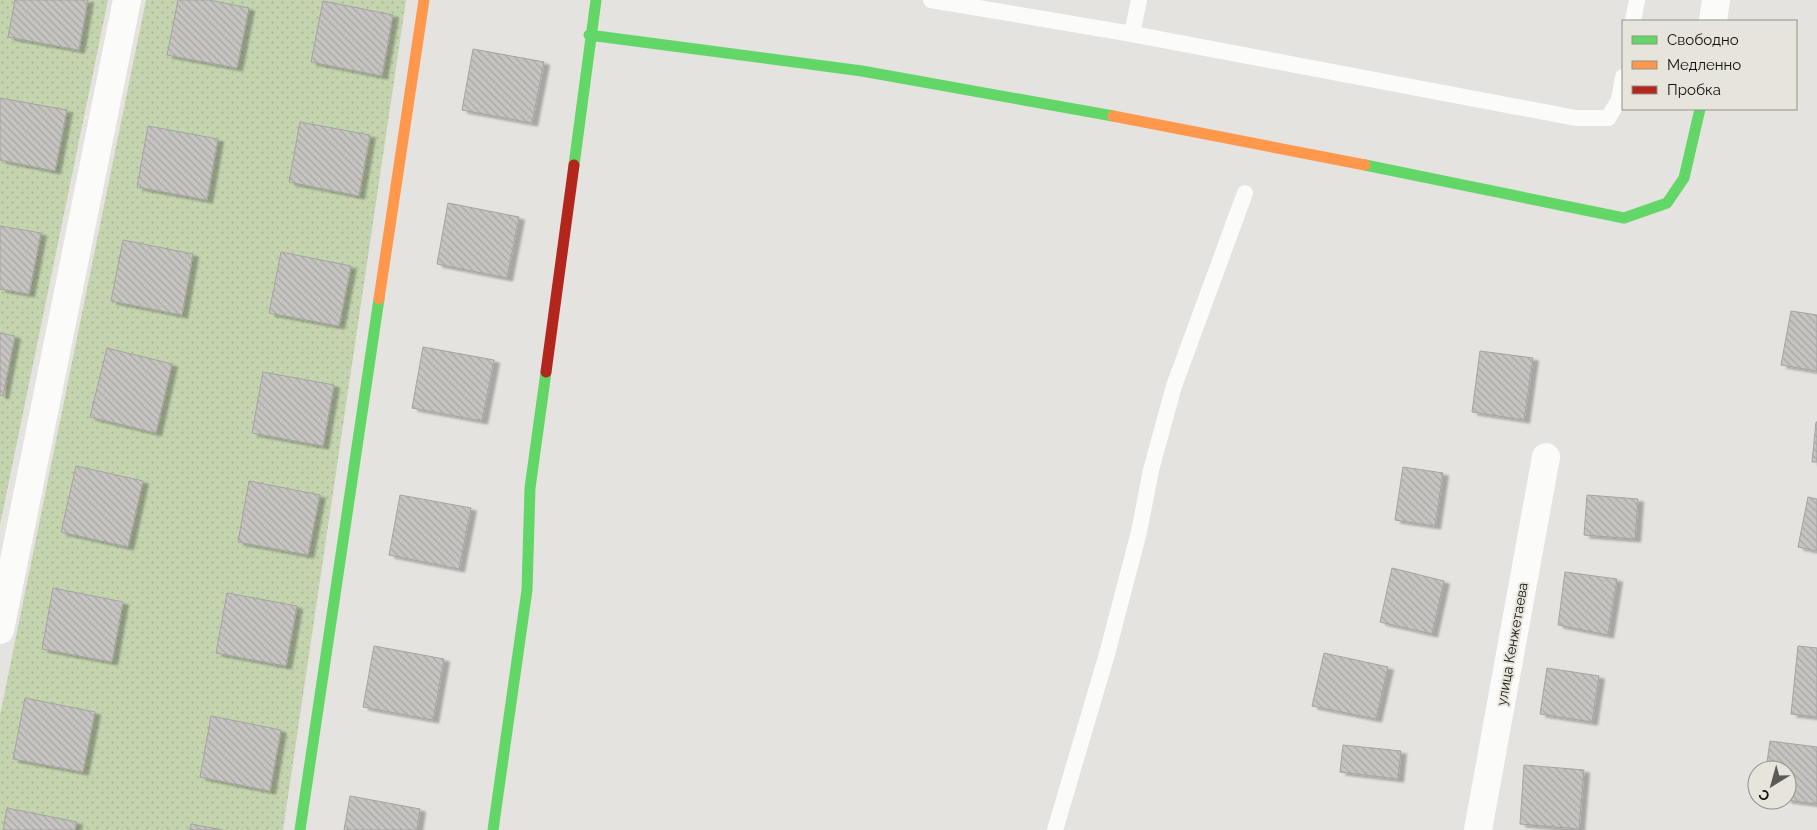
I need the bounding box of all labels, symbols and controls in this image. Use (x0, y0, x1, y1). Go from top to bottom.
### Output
legend (1622, 20, 1797, 110)
text: Свободно (1667, 31, 1739, 49)
text: Медленно (1667, 56, 1741, 74)
text: Пробка (1667, 81, 1721, 99)
street label: улица Кенжетаева (1493, 581, 1531, 707)
north arrow (1747, 760, 1797, 810)
text: С (1755, 786, 1773, 805)

